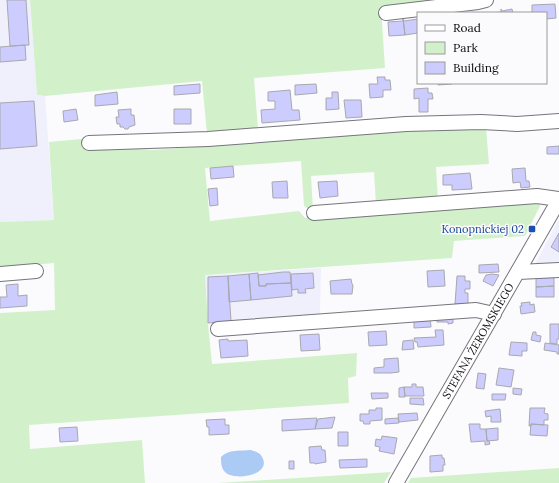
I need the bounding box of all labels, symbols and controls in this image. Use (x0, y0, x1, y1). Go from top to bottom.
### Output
legend (417, 12, 547, 84)
text: Road (453, 20, 481, 35)
text: Park (453, 40, 479, 55)
text: Building (453, 60, 499, 75)
place label: Konopnickiej 02 (442, 222, 524, 236)
marker: Konopnickiej 02 (527, 224, 537, 234)
street label: STEFANA ŻEROMSKIEGO (439, 280, 517, 401)

